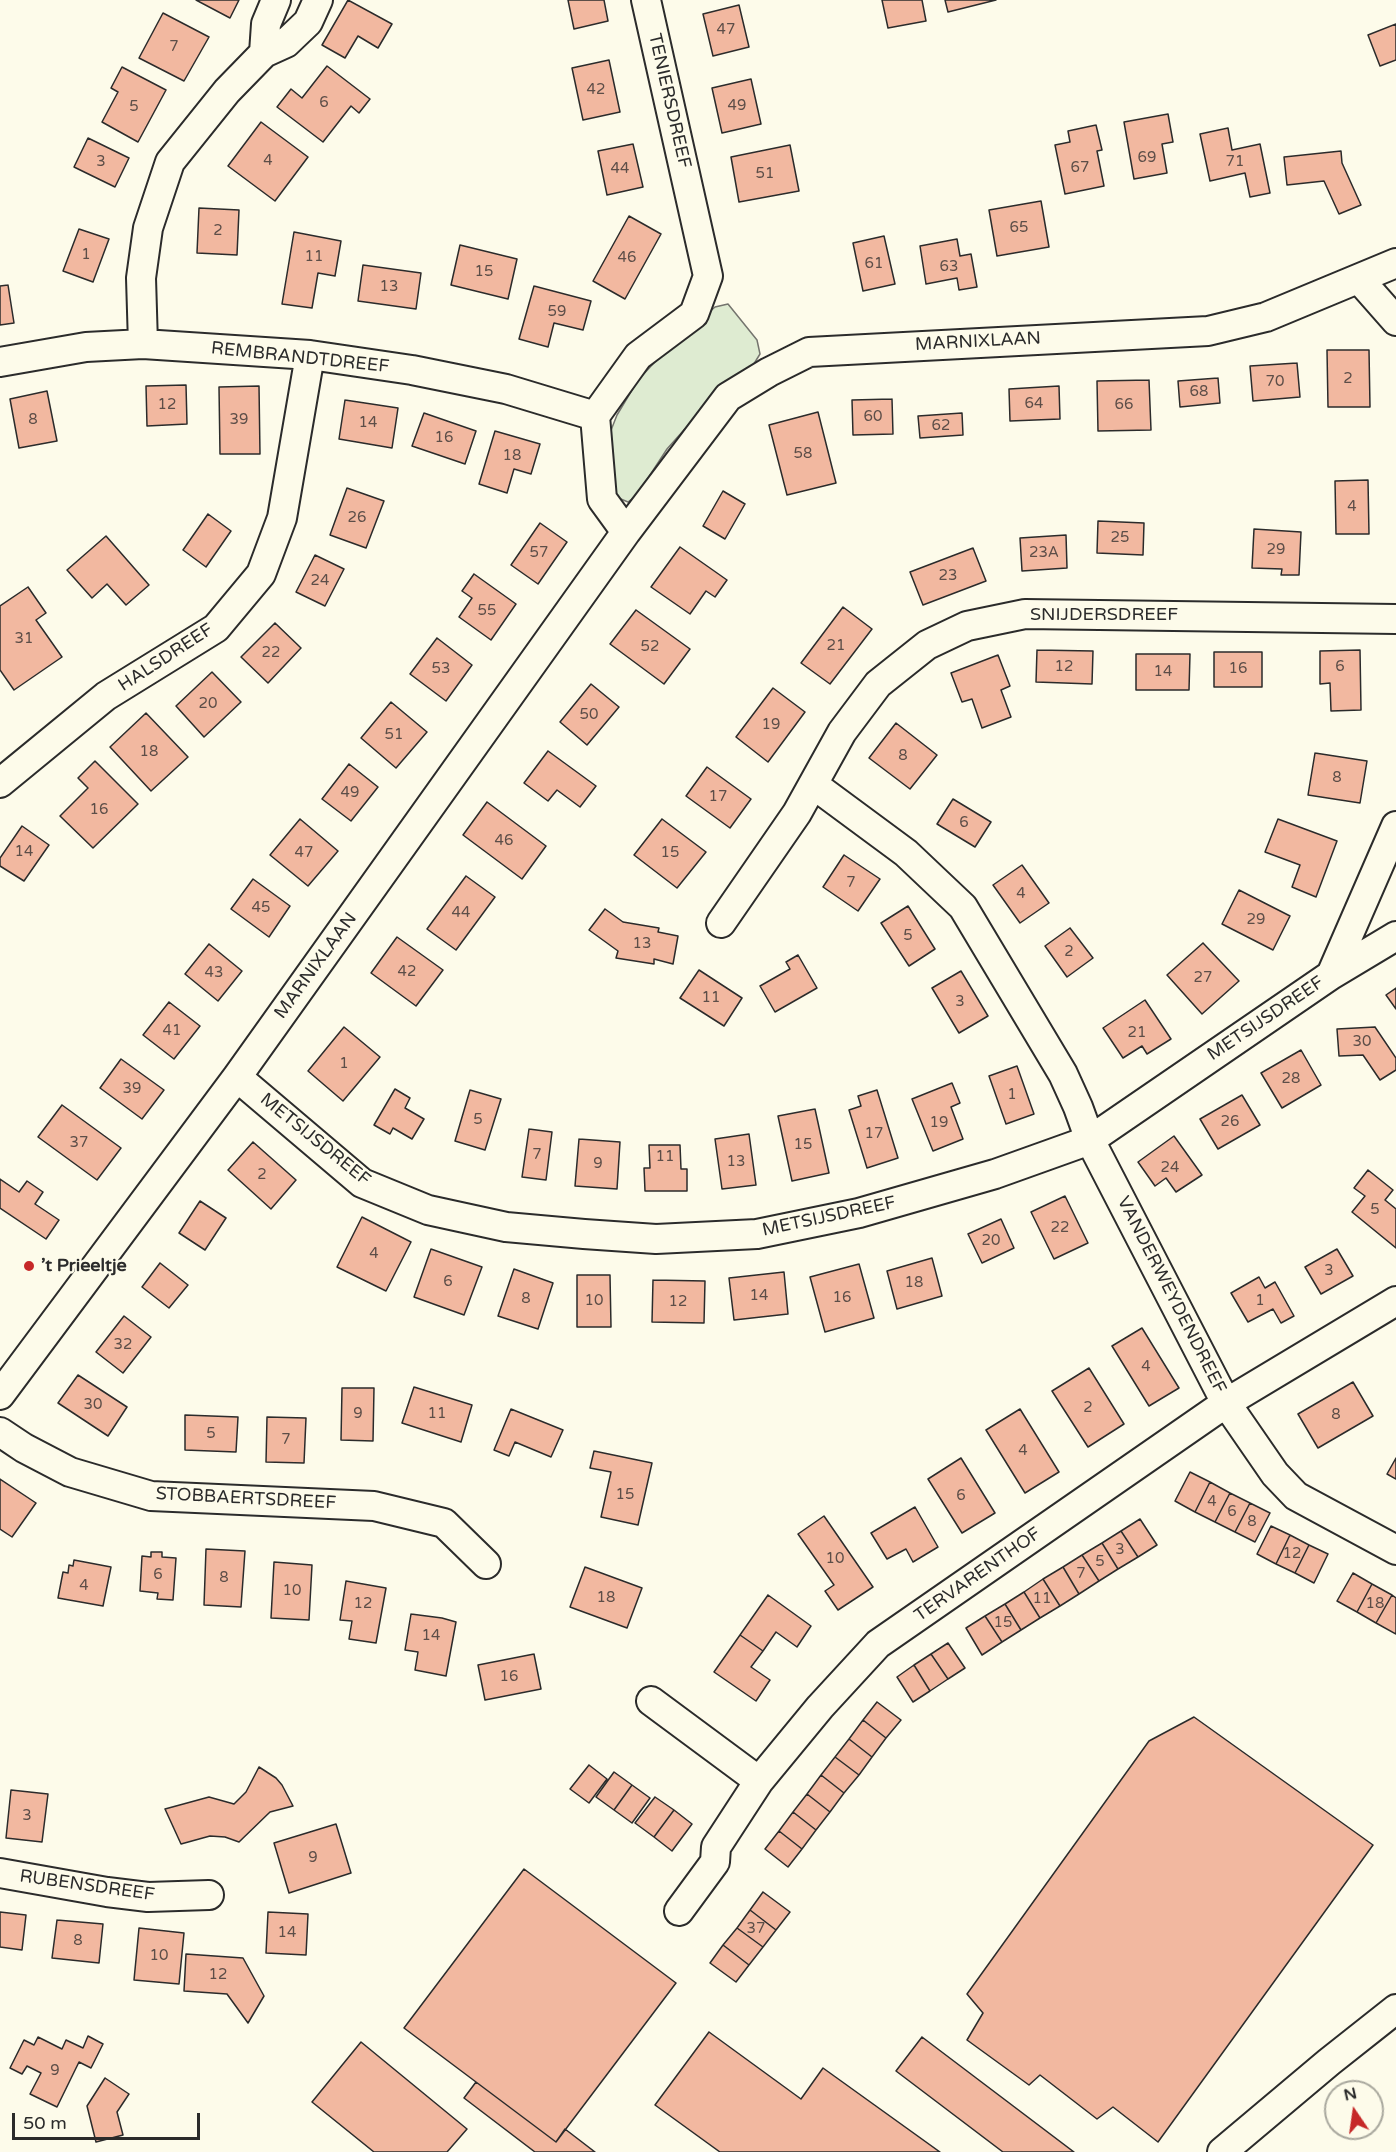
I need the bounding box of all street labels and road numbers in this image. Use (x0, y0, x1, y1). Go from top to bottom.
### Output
street label: TENIERSDREEF (643, 32, 695, 170)
street label: MARNIXLAAN (914, 328, 1042, 356)
street label: REMBRANDTDREEF (210, 338, 390, 378)
street label: SNIJDERSDREEF (1030, 604, 1178, 626)
street label: HALSDREEF (115, 619, 217, 697)
street label: MARNIXLAAN (270, 909, 362, 1023)
street label: METSIJSDREEF (1204, 972, 1328, 1066)
street label: METSIJSDREEF (255, 1089, 375, 1191)
street label: METSIJSDREEF (760, 1192, 898, 1242)
street label: VANDERWEYDENDREEF (1112, 1193, 1230, 1397)
street label: STOBBAERTSDREEF (155, 1483, 337, 1515)
street label: TERVARENTHOF (911, 1523, 1045, 1627)
street label: RUBENSDREEF (18, 1866, 156, 1906)

